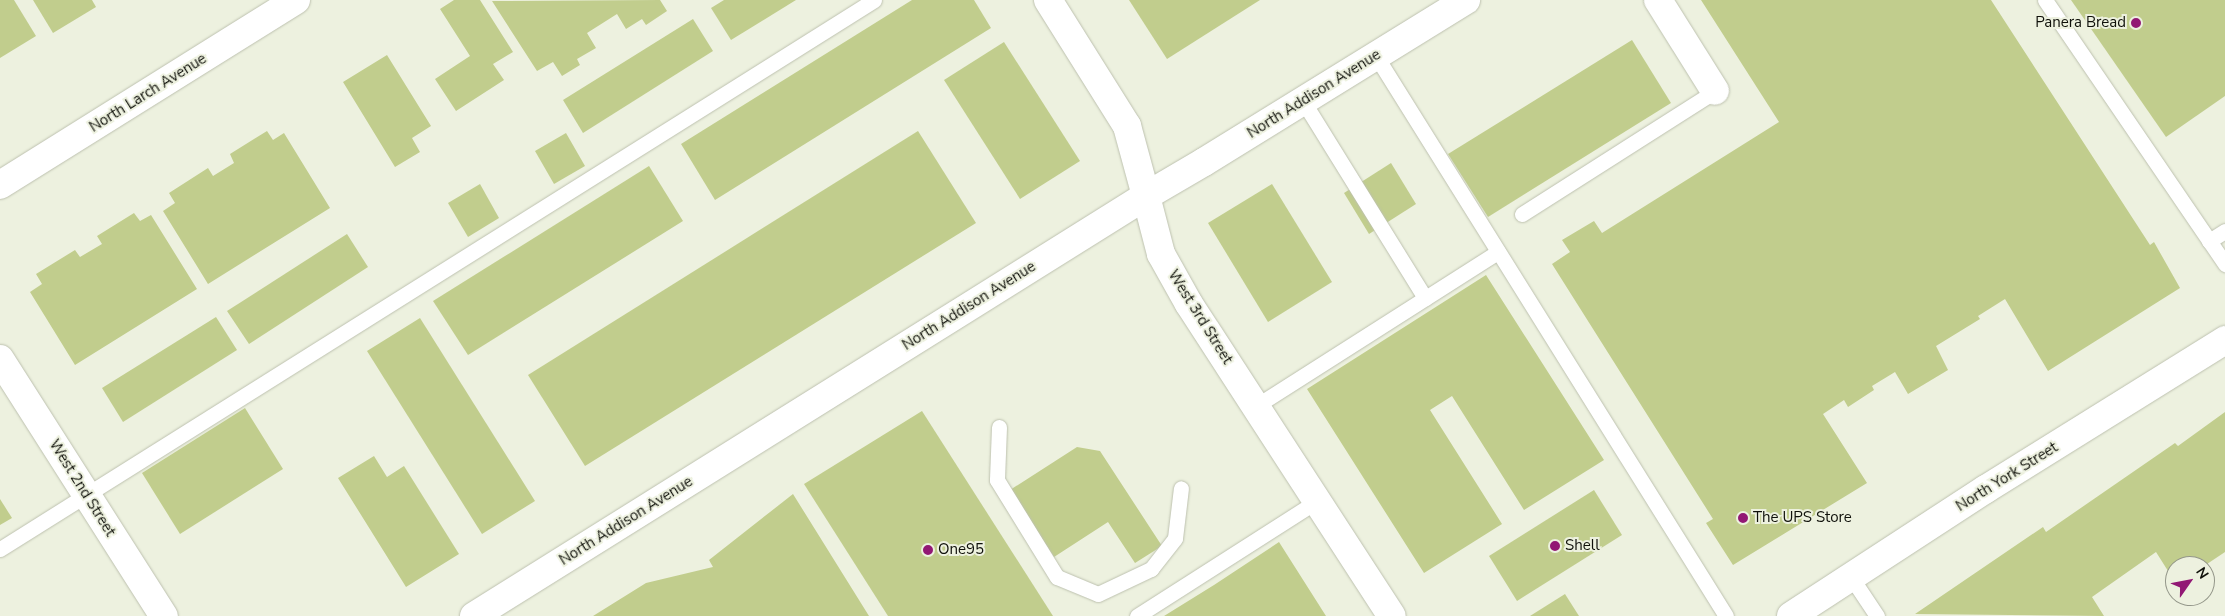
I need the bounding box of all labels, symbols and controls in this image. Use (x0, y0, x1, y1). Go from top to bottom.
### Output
place label: Panera Bread (2035, 14, 2126, 32)
marker: Panera Bread (2130, 17, 2142, 29)
street label: North Addison Avenue (1244, 46, 1384, 142)
street label: North Larch Avenue (86, 50, 210, 136)
street label: North Addison Avenue (899, 258, 1039, 354)
street label: West 3rd Street (1164, 267, 1236, 367)
street label: West 2nd Street (45, 436, 119, 540)
street label: North York Street (1953, 438, 2061, 516)
street label: North Addison Avenue (556, 473, 696, 569)
place label: The UPS Store (1753, 509, 1852, 527)
marker: The UPS Store (1737, 512, 1749, 524)
place label: Shell (1565, 537, 1600, 555)
marker: Shell (1549, 540, 1561, 552)
place label: One95 (938, 541, 984, 559)
marker: One95 (922, 544, 934, 556)
north arrow (2165, 556, 2215, 606)
text: N (2191, 564, 2213, 583)

